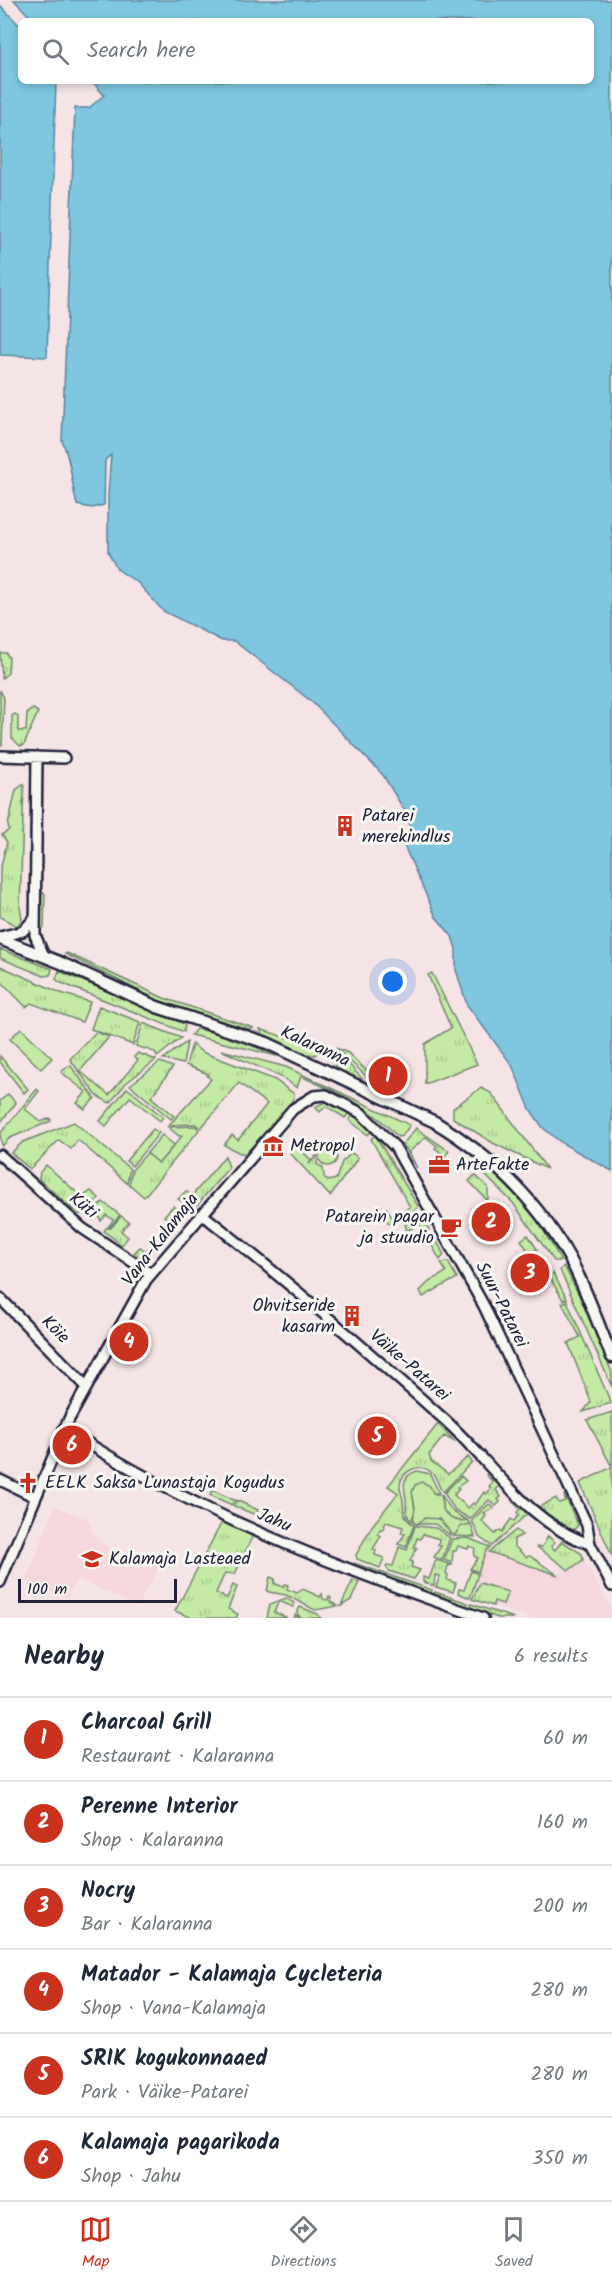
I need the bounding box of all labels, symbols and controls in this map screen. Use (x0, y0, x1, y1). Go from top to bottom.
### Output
search box (18, 18, 594, 84)
text: Search here (87, 34, 195, 69)
icon: search (39, 35, 72, 68)
place label: Patarei merekindlus (362, 802, 451, 852)
building icon: Patarei merekindlus (333, 814, 357, 838)
your location (378, 967, 407, 996)
street label: Kalaranna (275, 1018, 355, 1076)
pin: 1 (368, 1054, 408, 1098)
place label: Metropol (290, 1132, 355, 1161)
museum icon: Metropol (261, 1134, 285, 1158)
place label: ArteFakte (456, 1151, 529, 1180)
office icon: ArteFakte (427, 1153, 451, 1177)
street label: Küti (62, 1185, 105, 1227)
street label: Vana-Kalamaja (115, 1187, 207, 1293)
pin: 2 (472, 1200, 510, 1244)
place label: Patarein pagar ja stuudio (325, 1203, 435, 1253)
cafe icon: Patarein pagar ja stuudio (439, 1215, 463, 1239)
pin: 3 (510, 1250, 550, 1296)
street label: Suur-Patarei (467, 1257, 535, 1354)
place label: Ohvitseride kasarm (252, 1292, 335, 1342)
building icon: Ohvitseride kasarm (340, 1304, 364, 1328)
street label: Köie (34, 1309, 76, 1351)
pin: 4 (110, 1320, 148, 1364)
street label: Väike-Patarei (362, 1323, 456, 1410)
pin: 5 (358, 1414, 397, 1458)
pin: 6 (52, 1422, 92, 1468)
place label: EELK Saksa Lunastaja Kogudus (45, 1469, 285, 1498)
church icon: EELK Saksa Lunastaja Kogudus (16, 1471, 40, 1495)
street label: Jahu (252, 1501, 296, 1541)
place label: Kalamaja Lasteaed (109, 1545, 251, 1574)
school or university icon: Kalamaja Lasteaed (80, 1547, 104, 1571)
scale bar (18, 1576, 177, 1604)
text: 100 m (27, 1577, 67, 1602)
text: Nearby (24, 1636, 104, 1678)
text: 6 results (514, 1641, 588, 1673)
text: Charcoal Grill (81, 1706, 211, 1741)
text: 1 (40, 1723, 47, 1755)
text: 60 m (543, 1723, 588, 1755)
text: Restaurant · Kalaranna (81, 1741, 274, 1773)
text: Perenne Interior (81, 1790, 237, 1825)
text: 2 (38, 1807, 49, 1839)
text: 160 m (537, 1807, 588, 1839)
text: Shop · Kalaranna (81, 1825, 224, 1857)
text: Nocry (81, 1874, 135, 1909)
text: 3 (38, 1891, 49, 1923)
text: 200 m (532, 1891, 588, 1923)
text: Bar · Kalaranna (81, 1909, 213, 1941)
text: Matador - Kalamaja Cycleteria (81, 1958, 383, 1993)
text: 4 (38, 1975, 49, 2007)
text: 280 m (530, 1975, 588, 2007)
text: Shop · Vana-Kalamaja (81, 1993, 266, 2025)
text: SRIK kogukonnaaed (81, 2042, 267, 2077)
text: 5 (38, 2059, 49, 2091)
text: 280 m (530, 2059, 588, 2091)
text: Park · Väike-Patarei (81, 2077, 248, 2109)
text: Kalamaja pagarikoda (81, 2126, 280, 2161)
text: 6 (38, 2143, 49, 2175)
text: 350 m (532, 2143, 588, 2175)
text: Shop · Jahu (81, 2161, 181, 2193)
tab: Map (79, 2213, 112, 2274)
tab: Directions (270, 2213, 337, 2274)
tab: Saved (495, 2213, 533, 2274)

